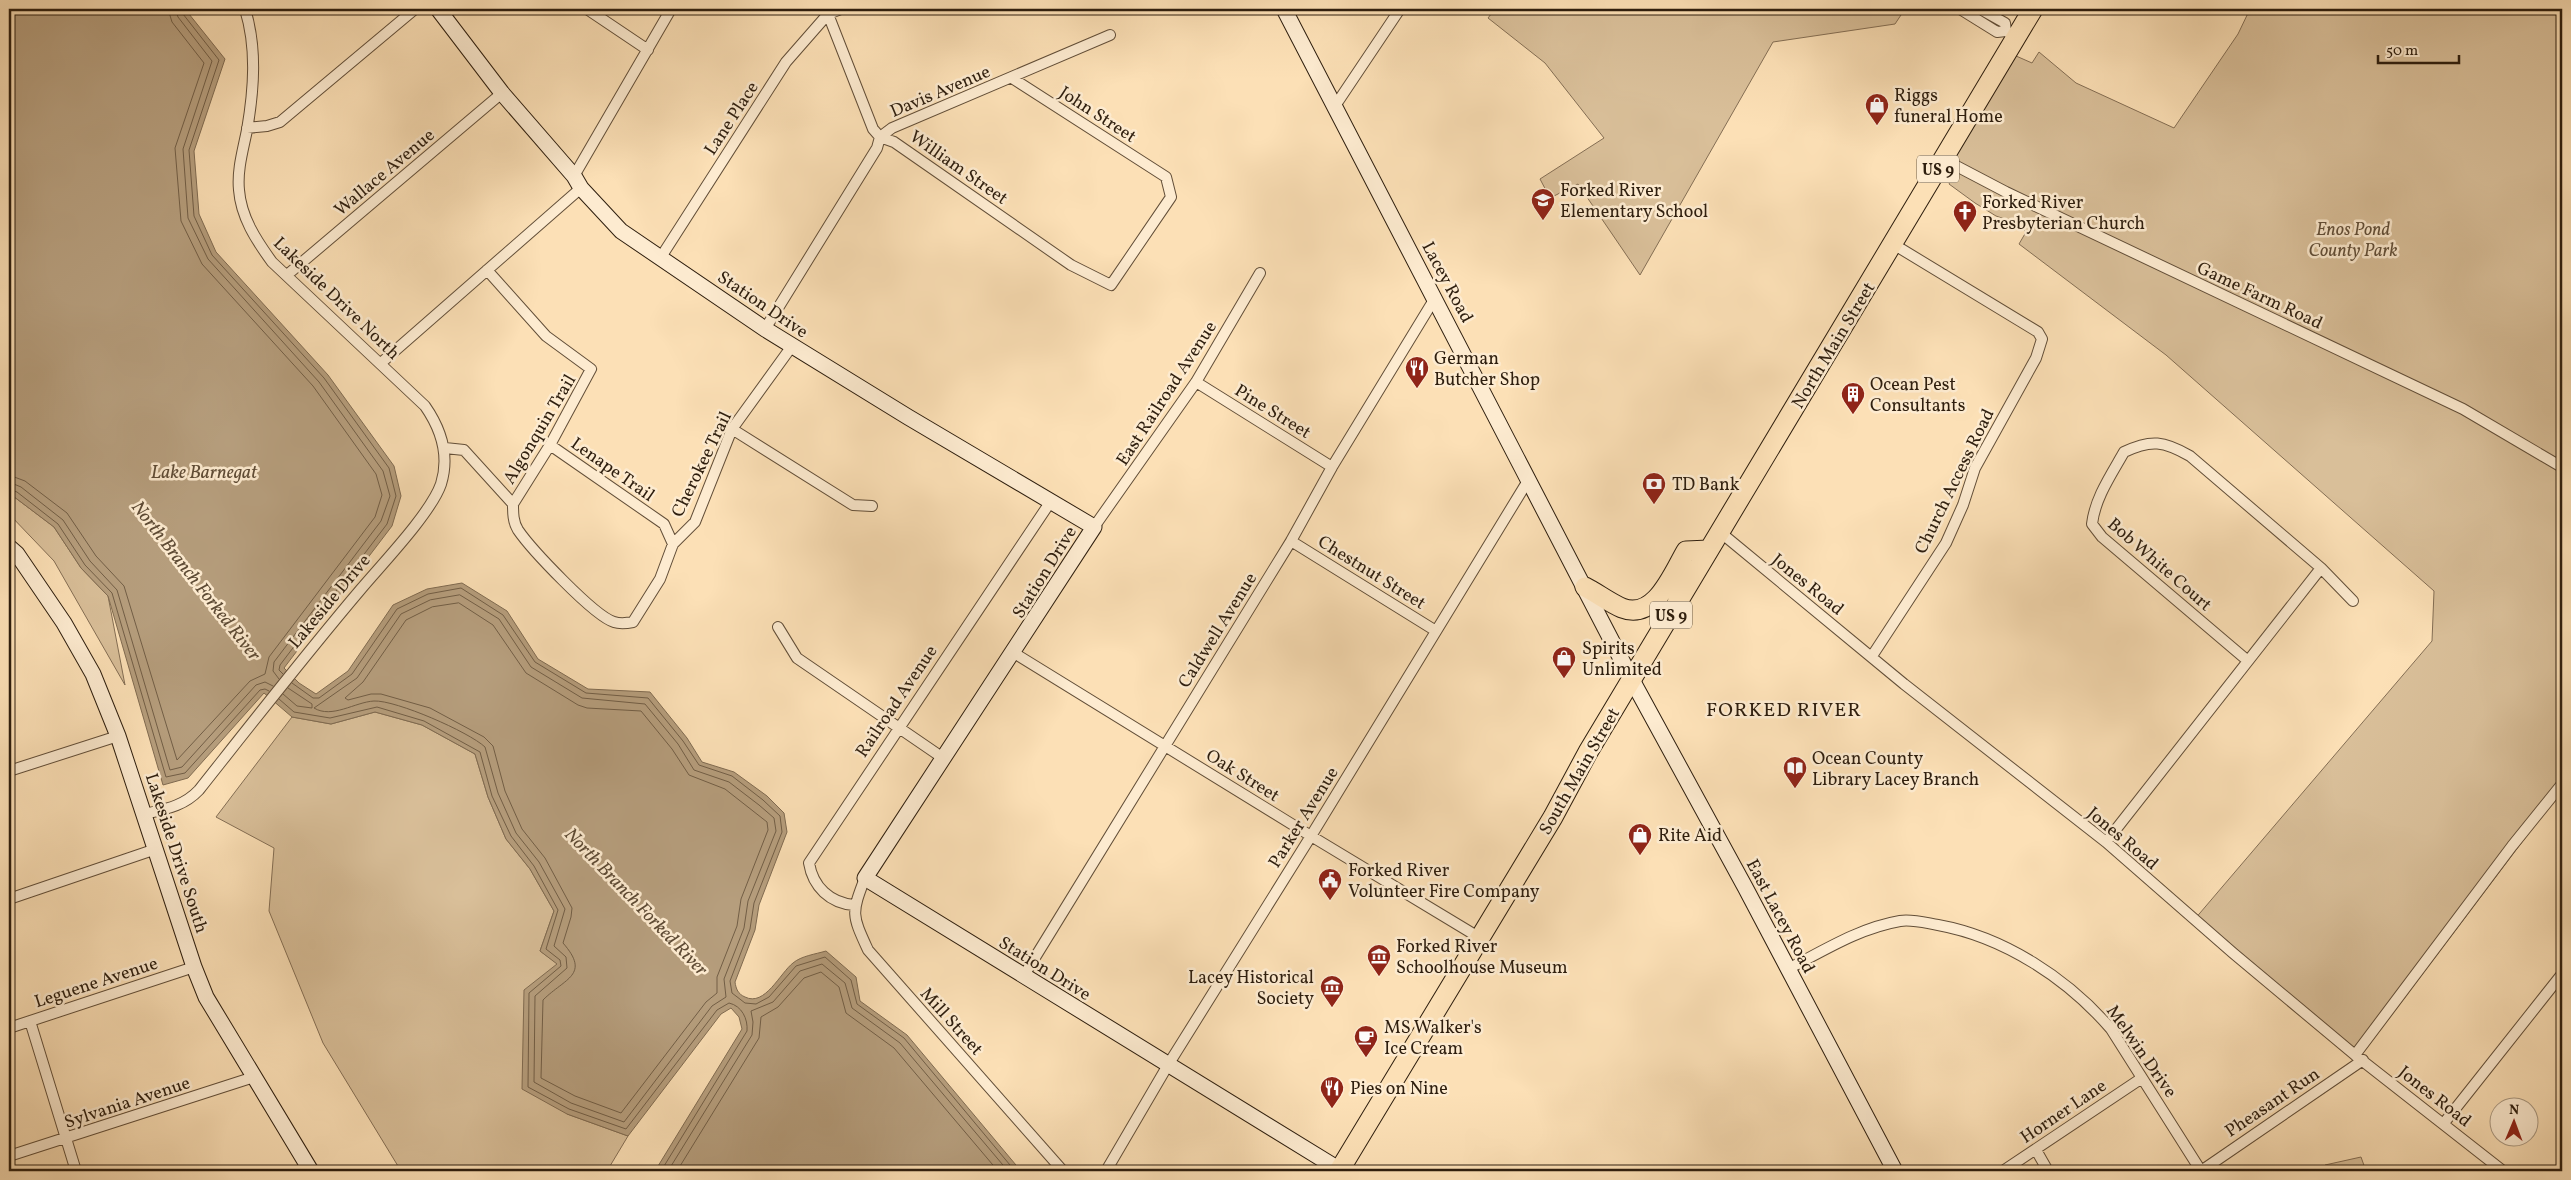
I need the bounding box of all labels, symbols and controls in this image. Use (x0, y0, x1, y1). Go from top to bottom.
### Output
scale bar (2378, 32, 2460, 64)
text: 50 m (2386, 41, 2418, 62)
street label: Davis Avenue (887, 60, 995, 125)
street label: Lane Place (699, 77, 765, 161)
street label: John Street (1054, 81, 1141, 150)
place label: Riggs funeral Home (1894, 84, 2003, 130)
shop icon: Riggs funeral Home (1864, 92, 1890, 126)
street label: Wallace Avenue (329, 124, 441, 223)
street label: William Street (904, 125, 1012, 211)
road number: US 9 (1917, 156, 1959, 182)
place label: Forked River Elementary School (1560, 179, 1708, 225)
school or university icon: Forked River Elementary School (1530, 187, 1556, 221)
place label: Forked River Presbyterian Church (1982, 191, 2145, 237)
church icon: Forked River Presbyterian Church (1952, 199, 1978, 233)
park label: Enos Pond County Park (2308, 218, 2398, 264)
street label: Lakeside Drive North (267, 232, 405, 366)
street label: Lacey Road (1415, 238, 1479, 328)
street label: Game Farm Road (2192, 256, 2326, 336)
street label: Station Drive (712, 266, 812, 345)
street label: North Main Street (1787, 278, 1882, 414)
street label: East Railroad Avenue (1111, 316, 1224, 471)
place label: German Butcher Shop (1434, 347, 1540, 393)
restaurant icon: German Butcher Shop (1404, 355, 1430, 389)
street label: Algonquin Trail (498, 370, 583, 489)
place label: Ocean Pest Consultants (1870, 373, 1965, 419)
street label: Pine Street (1229, 379, 1315, 446)
building icon: Ocean Pest Consultants (1840, 381, 1866, 415)
street label: Church Access Road (1909, 405, 2001, 558)
street label: Cherokee Trail (666, 408, 739, 522)
street label: Lenape Trail (565, 432, 659, 508)
water label: Lake Barnegat (151, 460, 258, 486)
bank icon: TD Bank (1641, 471, 1667, 505)
place label: TD Bank (1672, 473, 1740, 498)
water label: North Branch Forked River (125, 496, 267, 667)
street label: Bob White Court (2101, 513, 2217, 618)
street label: Station Drive (1007, 522, 1084, 624)
street label: Chestnut Street (1312, 530, 1430, 616)
street label: Jones Road (1765, 548, 1849, 622)
street label: Lakeside Drive (283, 549, 377, 655)
street label: Caldwell Avenue (1173, 568, 1264, 693)
road number: US 9 (1650, 602, 1692, 628)
place label: Spirits Unlimited (1582, 637, 1662, 683)
street label: Railroad Avenue (850, 641, 944, 763)
shop icon: Spirits Unlimited (1551, 645, 1577, 679)
district label: FORKED RIVER (1706, 697, 1862, 725)
street label: South Main Street (1534, 704, 1627, 840)
street label: Oak Street (1201, 744, 1284, 809)
place label: Ocean County Library Lacey Branch (1812, 747, 1979, 793)
library icon: Ocean County Library Lacey Branch (1782, 755, 1808, 789)
street label: Parker Avenue (1263, 762, 1345, 873)
street label: Lakeside Drive South (138, 770, 213, 937)
street label: Jones Road (2081, 802, 2163, 877)
shop icon: Rite Aid (1627, 822, 1653, 856)
water label: North Branch Forked River (558, 823, 714, 983)
place label: Rite Aid (1658, 824, 1722, 849)
street label: East Lacey Road (1739, 855, 1820, 978)
place label: Forked River Volunteer Fire Company (1348, 859, 1540, 905)
public building icon: Forked River Volunteer Fire Company (1317, 867, 1343, 901)
street label: Station Drive (993, 931, 1095, 1008)
place label: Forked River Schoolhouse Museum (1396, 935, 1568, 981)
museum icon: Forked River Schoolhouse Museum (1366, 943, 1392, 977)
street label: Leguene Avenue (32, 952, 161, 1015)
place label: Lacey Historical Society (1188, 966, 1314, 1012)
museum icon: Lacey Historical Society (1319, 974, 1345, 1008)
street label: Mill Street (914, 983, 988, 1061)
street label: Melwin Drive (2100, 1000, 2182, 1103)
place label: MS Walker's Ice Cream (1384, 1016, 1482, 1062)
cafe icon: MS Walker's Ice Cream (1353, 1024, 1379, 1058)
street label: Jones Road (2392, 1061, 2476, 1134)
street label: Pheasant Run (2221, 1062, 2325, 1144)
street label: Sylvania Avenue (61, 1071, 194, 1136)
street label: Horner Lane (2016, 1074, 2112, 1150)
restaurant icon: Pies on Nine (1319, 1075, 1345, 1109)
place label: Pies on Nine (1350, 1077, 1448, 1102)
north arrow (2488, 1098, 2538, 1148)
text: N (2509, 1101, 2519, 1120)

